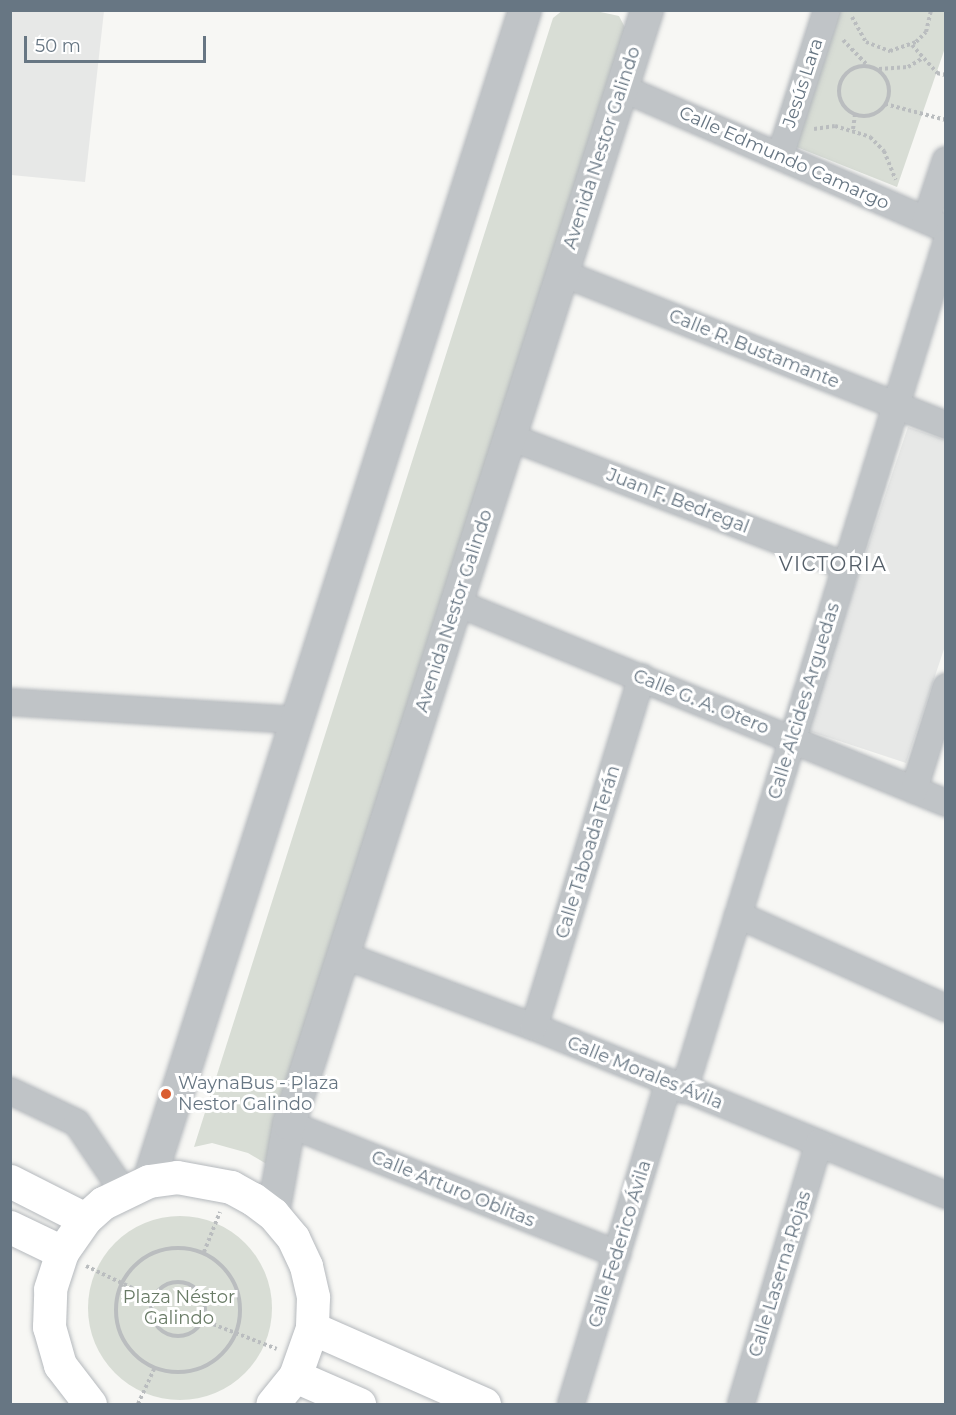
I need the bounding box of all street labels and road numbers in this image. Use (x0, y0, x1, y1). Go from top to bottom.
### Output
street label: Jesús Lara (778, 36, 828, 130)
street label: Avenida Nestor Galindo (559, 44, 645, 252)
street label: Calle Edmundo Camargo (676, 102, 892, 214)
street label: Calle R. Bustamante (666, 305, 842, 393)
street label: Juan F. Bedregal (604, 464, 752, 538)
street label: Avenida Nestor Galindo (411, 507, 497, 715)
street label: Calle Alcides Arguedas (764, 600, 844, 802)
street label: Calle G. A. Otero (630, 665, 772, 739)
street label: Calle Taboada Terán (551, 763, 625, 941)
street label: Calle Morales Ávila (564, 1032, 726, 1114)
street label: Calle Arturo Oblitas (368, 1146, 538, 1232)
street label: Calle Federico Ávila (584, 1158, 656, 1330)
street label: Calle Laserna Rojas (744, 1188, 816, 1360)

